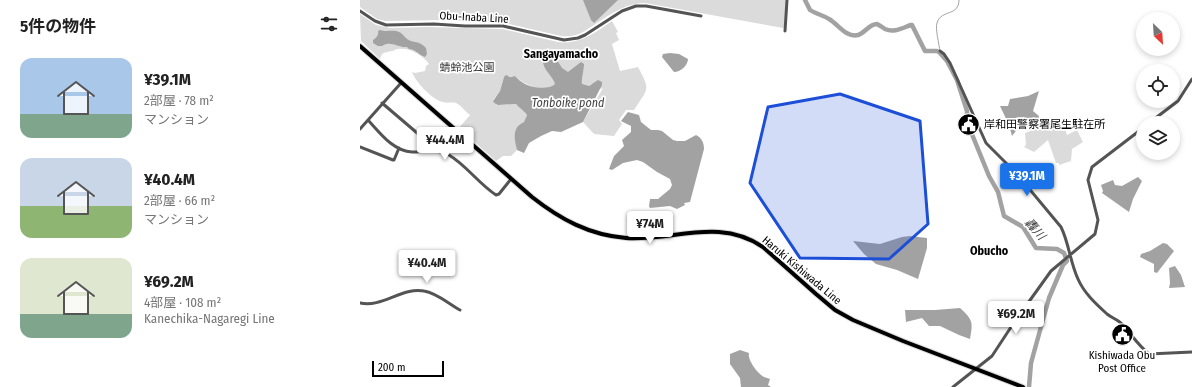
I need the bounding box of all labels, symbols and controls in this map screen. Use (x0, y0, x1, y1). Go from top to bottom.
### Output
street label: Obu-Inaba Line (439, 9, 509, 26)
north arrow (1136, 12, 1180, 56)
map controls (1136, 12, 1180, 160)
icon: filters (318, 13, 340, 35)
text: 5件の物件 (20, 16, 96, 37)
district label: Sangayamacho (524, 47, 599, 61)
park label: 蜻蛉池公園 (440, 61, 495, 74)
button: locate (1136, 64, 1180, 108)
text: ¥39.1M (144, 69, 191, 90)
icon: home (52, 74, 100, 122)
text: 2部屋 · 78 m² (144, 93, 214, 108)
water label: Tonboike pond (532, 96, 605, 110)
public building icon: 岸和田警察署尾生駐在所 (956, 111, 982, 137)
text: マンション (144, 112, 209, 127)
button: layers (1136, 116, 1180, 160)
place label: 岸和田警察署尾生駐在所 (984, 118, 1106, 131)
pin: ¥44.4M (412, 127, 478, 161)
text: ¥44.4M (426, 132, 464, 147)
pin: ¥39.1M (994, 163, 1060, 197)
text: ¥39.1M (1009, 168, 1045, 183)
text: ¥40.4M (144, 169, 195, 190)
icon: home (52, 174, 100, 222)
text: 2部屋 · 66 m² (144, 193, 215, 208)
pin: ¥74M (626, 211, 674, 245)
text: マンション (144, 212, 209, 227)
water label: 轟川 (1022, 215, 1050, 244)
text: ¥74M (636, 216, 664, 231)
street label: Haruki Kishiwada Line (760, 234, 844, 307)
district label: Obucho (970, 244, 1009, 258)
pin: ¥40.4M (394, 250, 460, 284)
text: ¥40.4M (408, 255, 446, 270)
text: ¥69.2M (144, 271, 194, 292)
icon: home (52, 274, 100, 322)
text: 4部屋 · 108 m² (144, 295, 221, 310)
pin: ¥69.2M (983, 301, 1049, 335)
text: ¥69.2M (997, 306, 1035, 321)
text: Kanechika-Nagaregi Line (144, 311, 275, 326)
public building icon: Kishiwada Obu Post Office (1109, 322, 1135, 348)
place label: Kishiwada Obu Post Office (1089, 349, 1155, 375)
scale bar (372, 359, 444, 378)
text: 200 m (378, 361, 405, 374)

